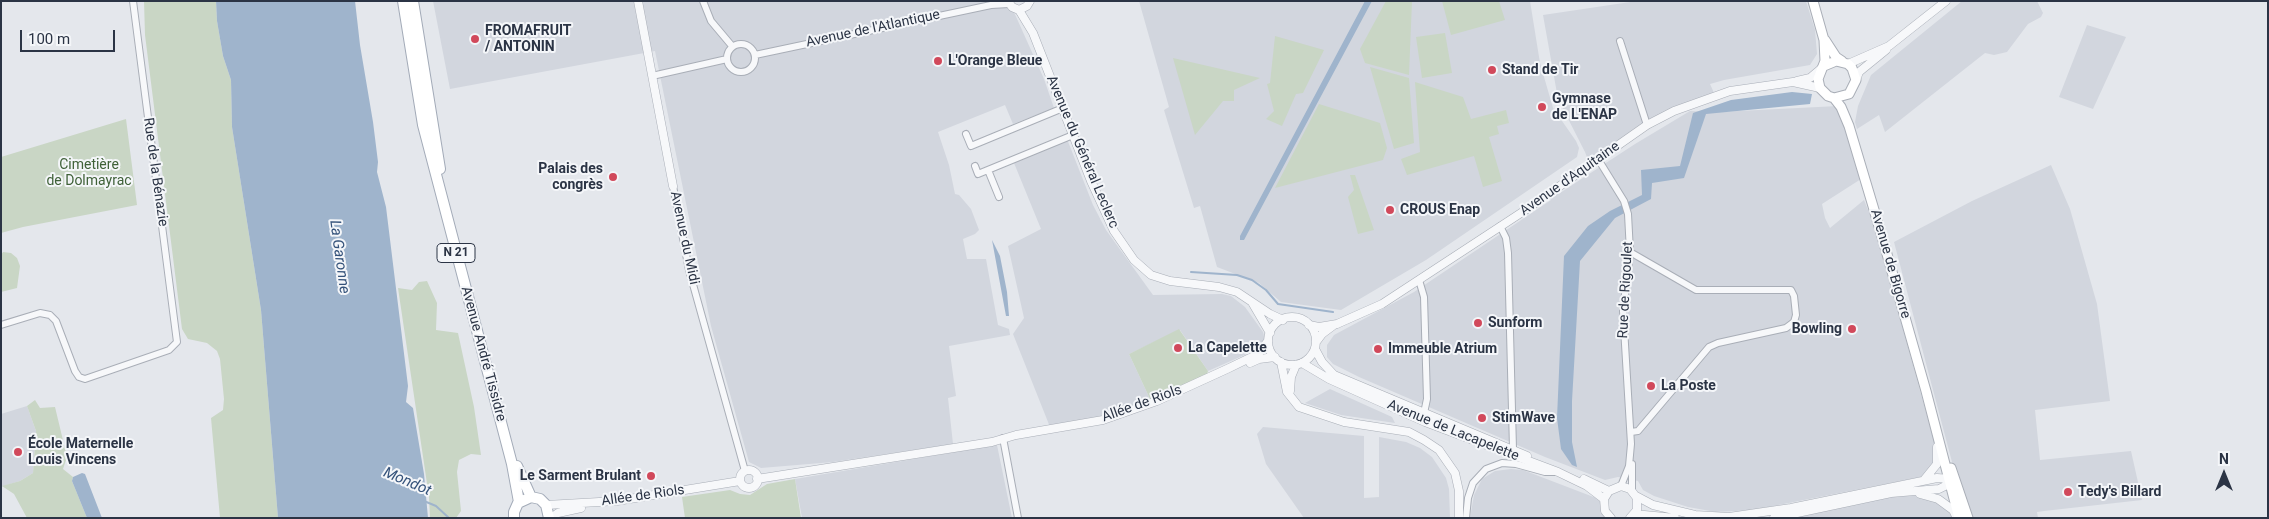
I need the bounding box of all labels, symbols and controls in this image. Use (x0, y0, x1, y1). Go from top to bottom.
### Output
street label: Avenue de l'Atlantique (804, 7, 942, 51)
scale bar (22, 20, 118, 52)
place label: FROMAFRUIT / ANTONIN (485, 23, 572, 56)
text: 100 m (28, 30, 70, 48)
marker: FROMAFRUIT / ANTONIN (469, 33, 481, 45)
place label: L'Orange Bleue (948, 53, 1042, 69)
marker: L'Orange Bleue (932, 55, 944, 67)
place label: Stand de Tir (1502, 62, 1578, 78)
marker: Stand de Tir (1486, 64, 1498, 76)
street label: Avenue du Général Leclerc (1042, 73, 1122, 231)
place label: Gymnase de L'ENAP (1552, 91, 1617, 124)
marker: Gymnase de L'ENAP (1536, 101, 1548, 113)
street label: Rue de la Bénazie (139, 116, 171, 228)
street label: Avenue d'Aquitaine (1517, 138, 1623, 220)
park label: Cimetière de Dolmayrac (46, 157, 132, 190)
place label: Palais des congrès (538, 161, 603, 193)
marker: Palais des congrès (607, 171, 619, 183)
street label: Avenue du Midi (666, 190, 702, 286)
place label: CROUS Enap (1400, 202, 1480, 218)
marker: CROUS Enap (1384, 204, 1396, 216)
street label: Avenue de Bigorre (1866, 207, 1914, 321)
water label: La Garonne (325, 219, 353, 295)
street label: Rue de Rigoulet (1615, 241, 1637, 339)
road number: N 21 (437, 244, 475, 262)
street label: Avenue André Tissidre (457, 285, 509, 423)
place label: Sunform (1488, 315, 1542, 331)
marker: Sunform (1472, 317, 1484, 329)
place label: Bowling (1792, 321, 1842, 337)
marker: Bowling (1846, 323, 1858, 335)
place label: La Capelette (1188, 340, 1267, 356)
place label: Immeuble Atrium (1388, 341, 1497, 357)
marker: La Capelette (1172, 342, 1184, 354)
marker: Immeuble Atrium (1372, 343, 1384, 355)
place label: La Poste (1661, 378, 1716, 394)
marker: La Poste (1645, 380, 1657, 392)
street label: Allée de Riols (1100, 382, 1184, 426)
street label: Avenue de Lacapelette (1385, 397, 1521, 465)
place label: StimWave (1492, 410, 1555, 426)
marker: StimWave (1476, 412, 1488, 424)
place label: École Maternelle Louis Vincens (28, 436, 133, 468)
marker: École Maternelle Louis Vincens (12, 446, 24, 458)
north arrow (2199, 449, 2249, 499)
text: N (2219, 451, 2229, 467)
water label: Mondot (380, 464, 434, 500)
place label: Le Sarment Brulant (520, 468, 641, 484)
marker: Le Sarment Brulant (645, 470, 657, 482)
street label: Allée de Riols (600, 482, 686, 510)
place label: Tedy's Billard (2078, 484, 2161, 500)
marker: Tedy's Billard (2062, 486, 2074, 498)

